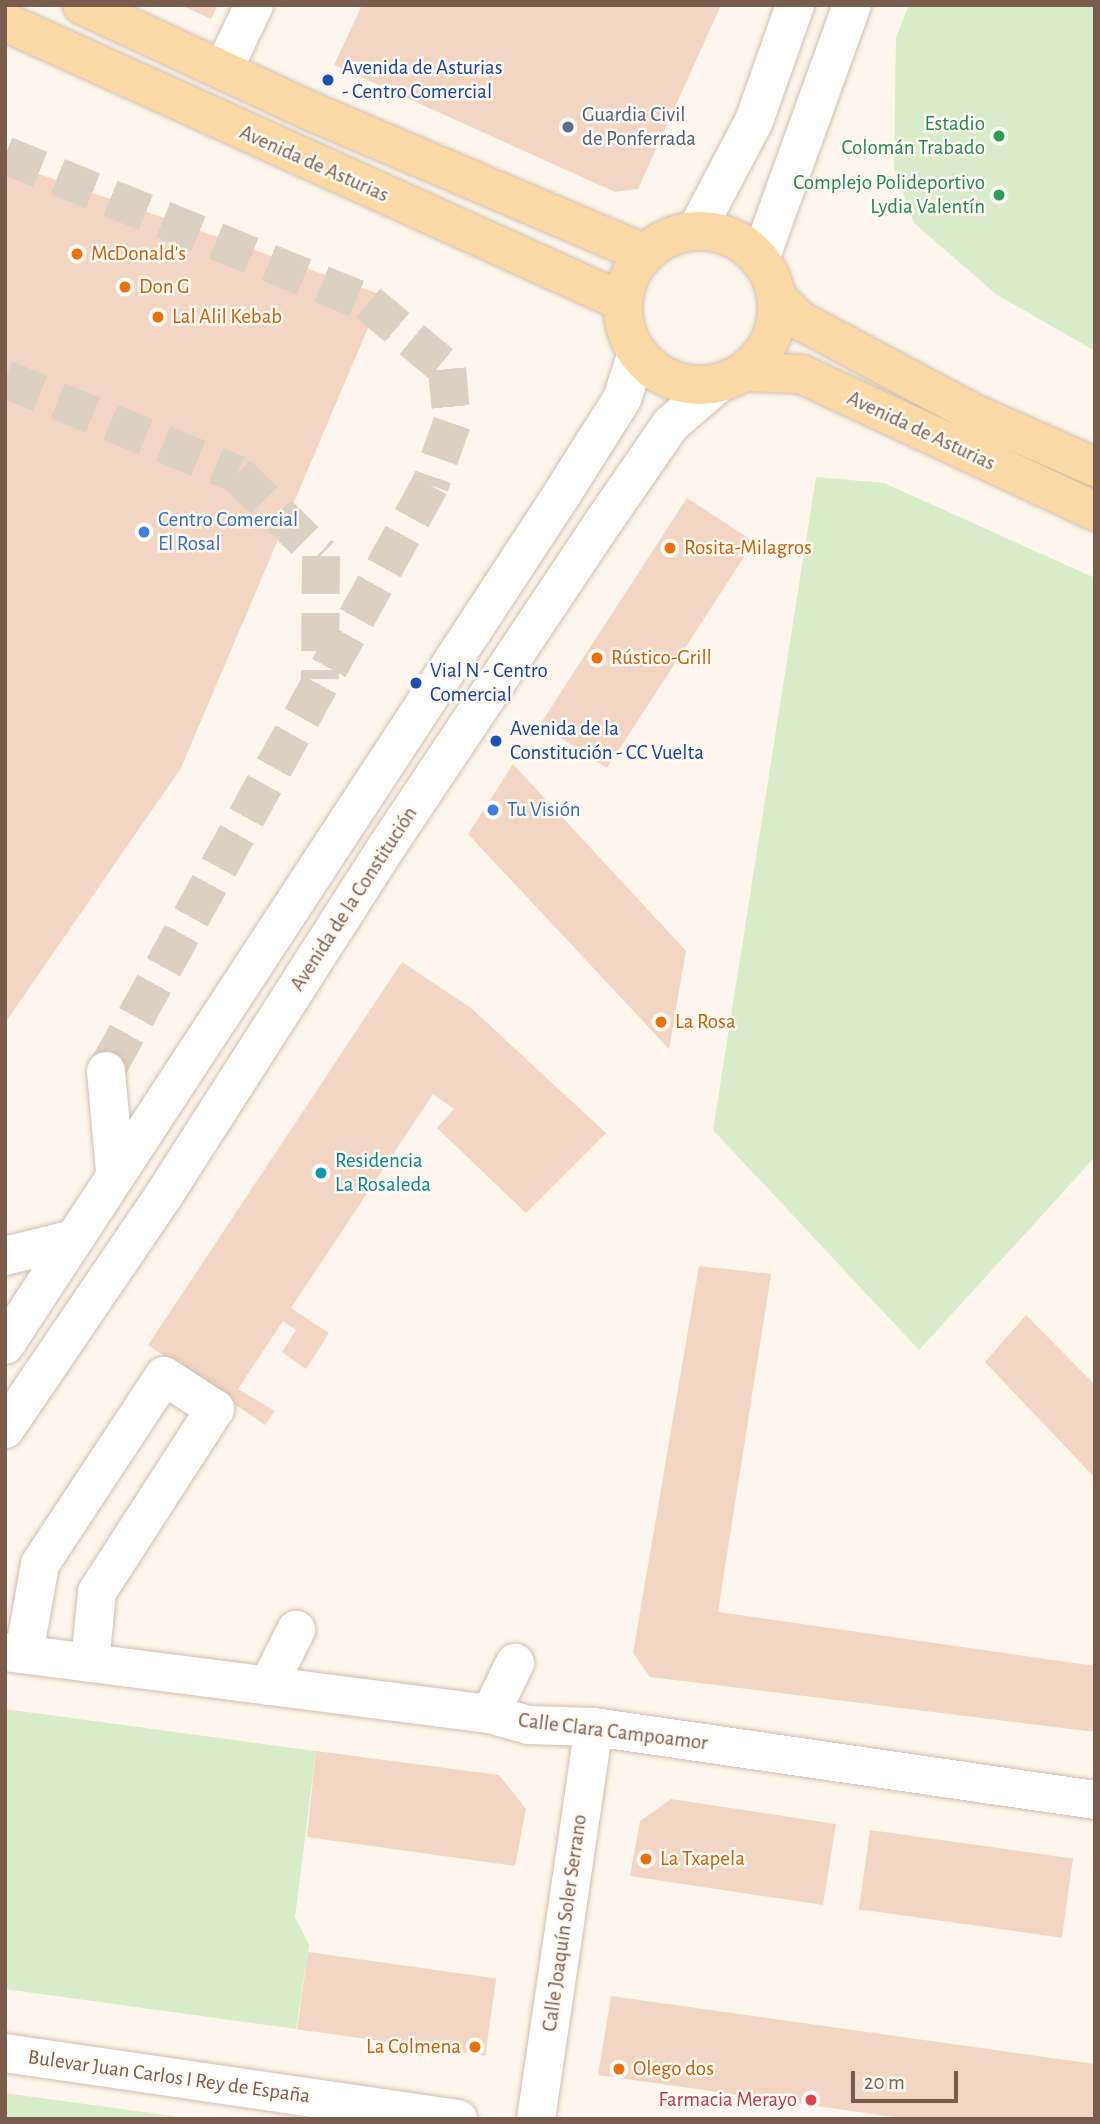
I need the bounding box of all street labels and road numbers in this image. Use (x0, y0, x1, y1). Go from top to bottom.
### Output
street label: Avenida de Asturias (236, 120, 392, 208)
street label: Avenida de Asturias (843, 386, 999, 476)
street label: Avenida de la Constitución (285, 802, 423, 996)
street label: Calle Clara Campoamor (517, 1708, 709, 1756)
street label: Calle Joaquín Soler Serrano (537, 1813, 593, 2033)
street label: Bulevar Juan Carlos I Rey de España (26, 2045, 312, 2109)

